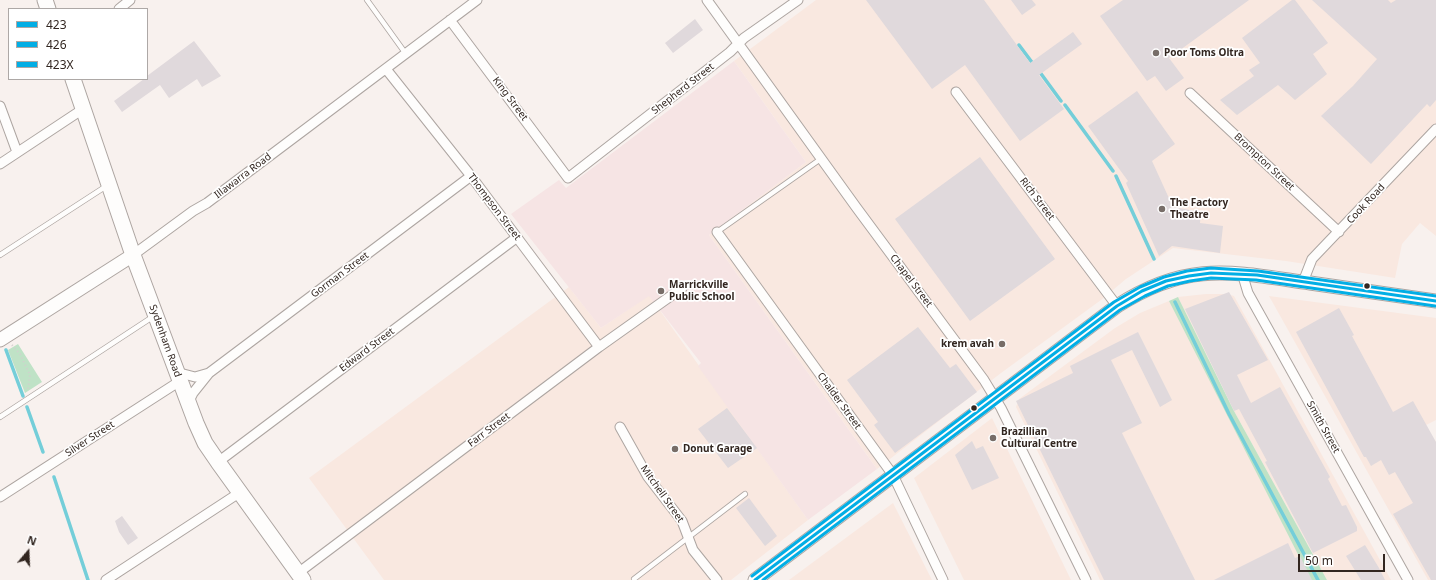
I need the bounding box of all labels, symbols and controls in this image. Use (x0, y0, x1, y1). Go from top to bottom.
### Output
legend (8, 8, 148, 80)
text: 423 (46, 16, 67, 33)
text: 426 (46, 36, 67, 53)
place label: Poor Toms Oltra (1164, 47, 1244, 59)
marker: Poor Toms Oltra (1151, 48, 1161, 58)
text: 423X (46, 56, 74, 73)
street label: Shepherd Street (649, 61, 717, 117)
street label: King Street (490, 75, 530, 123)
street label: Brompton Street (1231, 131, 1297, 193)
street label: Illawarra Road (212, 151, 274, 201)
street label: Thompson Street (465, 171, 523, 243)
street label: Rich Street (1017, 175, 1057, 223)
street label: Cook Road (1344, 181, 1388, 227)
place label: The Factory Theatre (1170, 197, 1228, 220)
marker: The Factory Theatre (1157, 204, 1167, 214)
street label: Gorman Street (309, 249, 371, 301)
street label: Chapel Street (887, 252, 935, 310)
place label: Marrickville Public School (669, 279, 734, 302)
unlabelled marker (1362, 281, 1372, 291)
marker: Marrickville Public School (656, 286, 666, 296)
street label: Sydenham Road (146, 303, 184, 379)
street label: Edward Street (337, 325, 397, 375)
place label: krem avah (941, 338, 994, 350)
marker: krem avah (997, 339, 1007, 349)
street label: Chalder Street (814, 370, 864, 432)
street label: Smith Street (1304, 399, 1342, 455)
unlabelled marker (969, 403, 979, 413)
street label: Farr Street (466, 410, 512, 450)
street label: Silver Street (63, 419, 117, 459)
place label: Brazillian Cultural Centre (1001, 426, 1077, 450)
marker: Brazillian Cultural Centre (988, 433, 998, 443)
place label: Donut Garage (683, 443, 752, 455)
marker: Donut Garage (670, 444, 680, 454)
street label: Mitchell Street (638, 463, 686, 525)
north arrow (8, 532, 48, 572)
text: N (25, 532, 39, 549)
scale bar (1300, 546, 1387, 572)
text: 50 m (1305, 552, 1333, 569)

